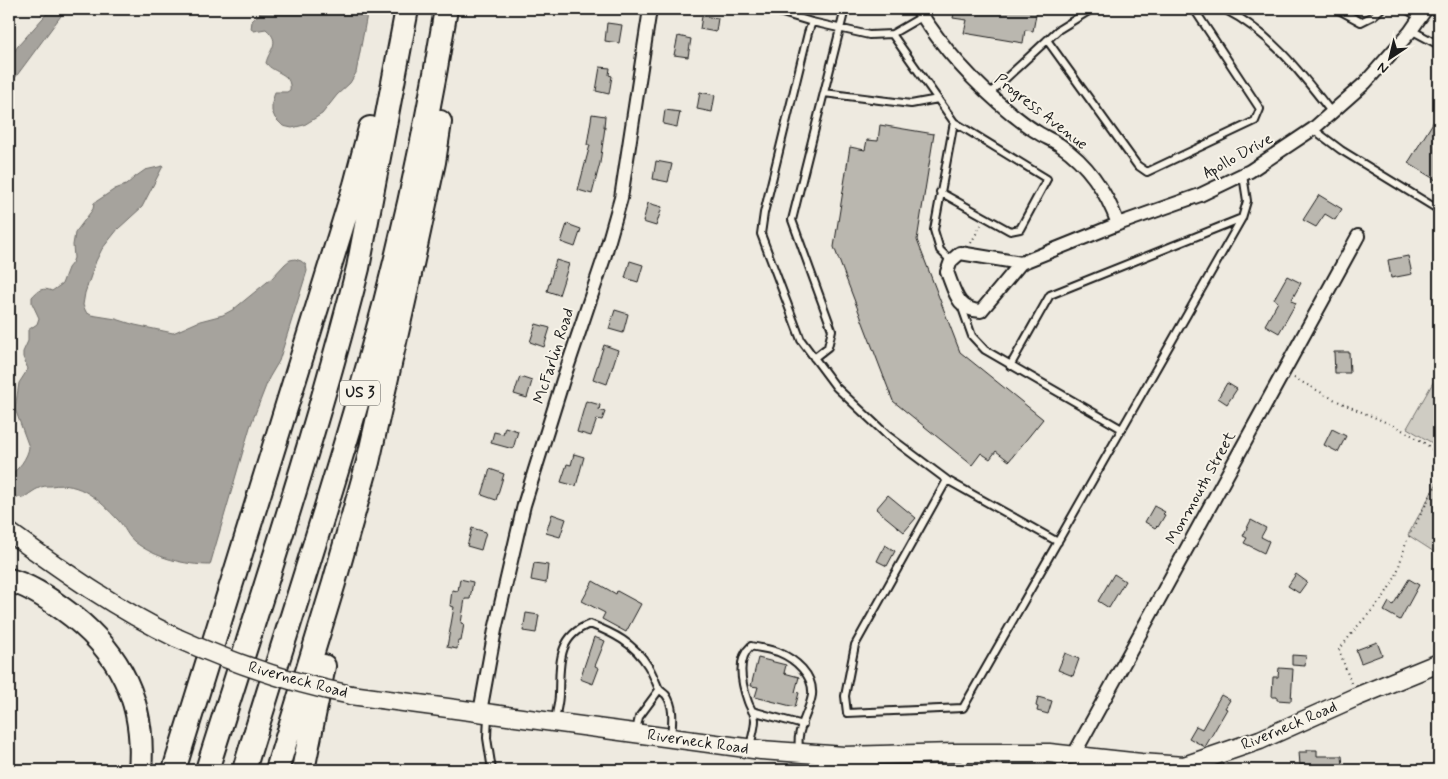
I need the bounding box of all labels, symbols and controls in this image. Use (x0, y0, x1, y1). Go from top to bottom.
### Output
north arrow (1366, 32, 1416, 82)
text: N (1374, 58, 1392, 78)
street label: Progress Avenue (990, 69, 1092, 155)
street label: Apollo Drive (1200, 128, 1277, 185)
street label: McFarlin Road (529, 305, 579, 407)
road number: US 3 (340, 380, 380, 406)
street label: Monmouth Street (1161, 427, 1241, 548)
street label: Riverneck Road (246, 657, 350, 703)
street label: Riverneck Road (1238, 696, 1340, 756)
street label: Riverneck Road (646, 724, 750, 760)

